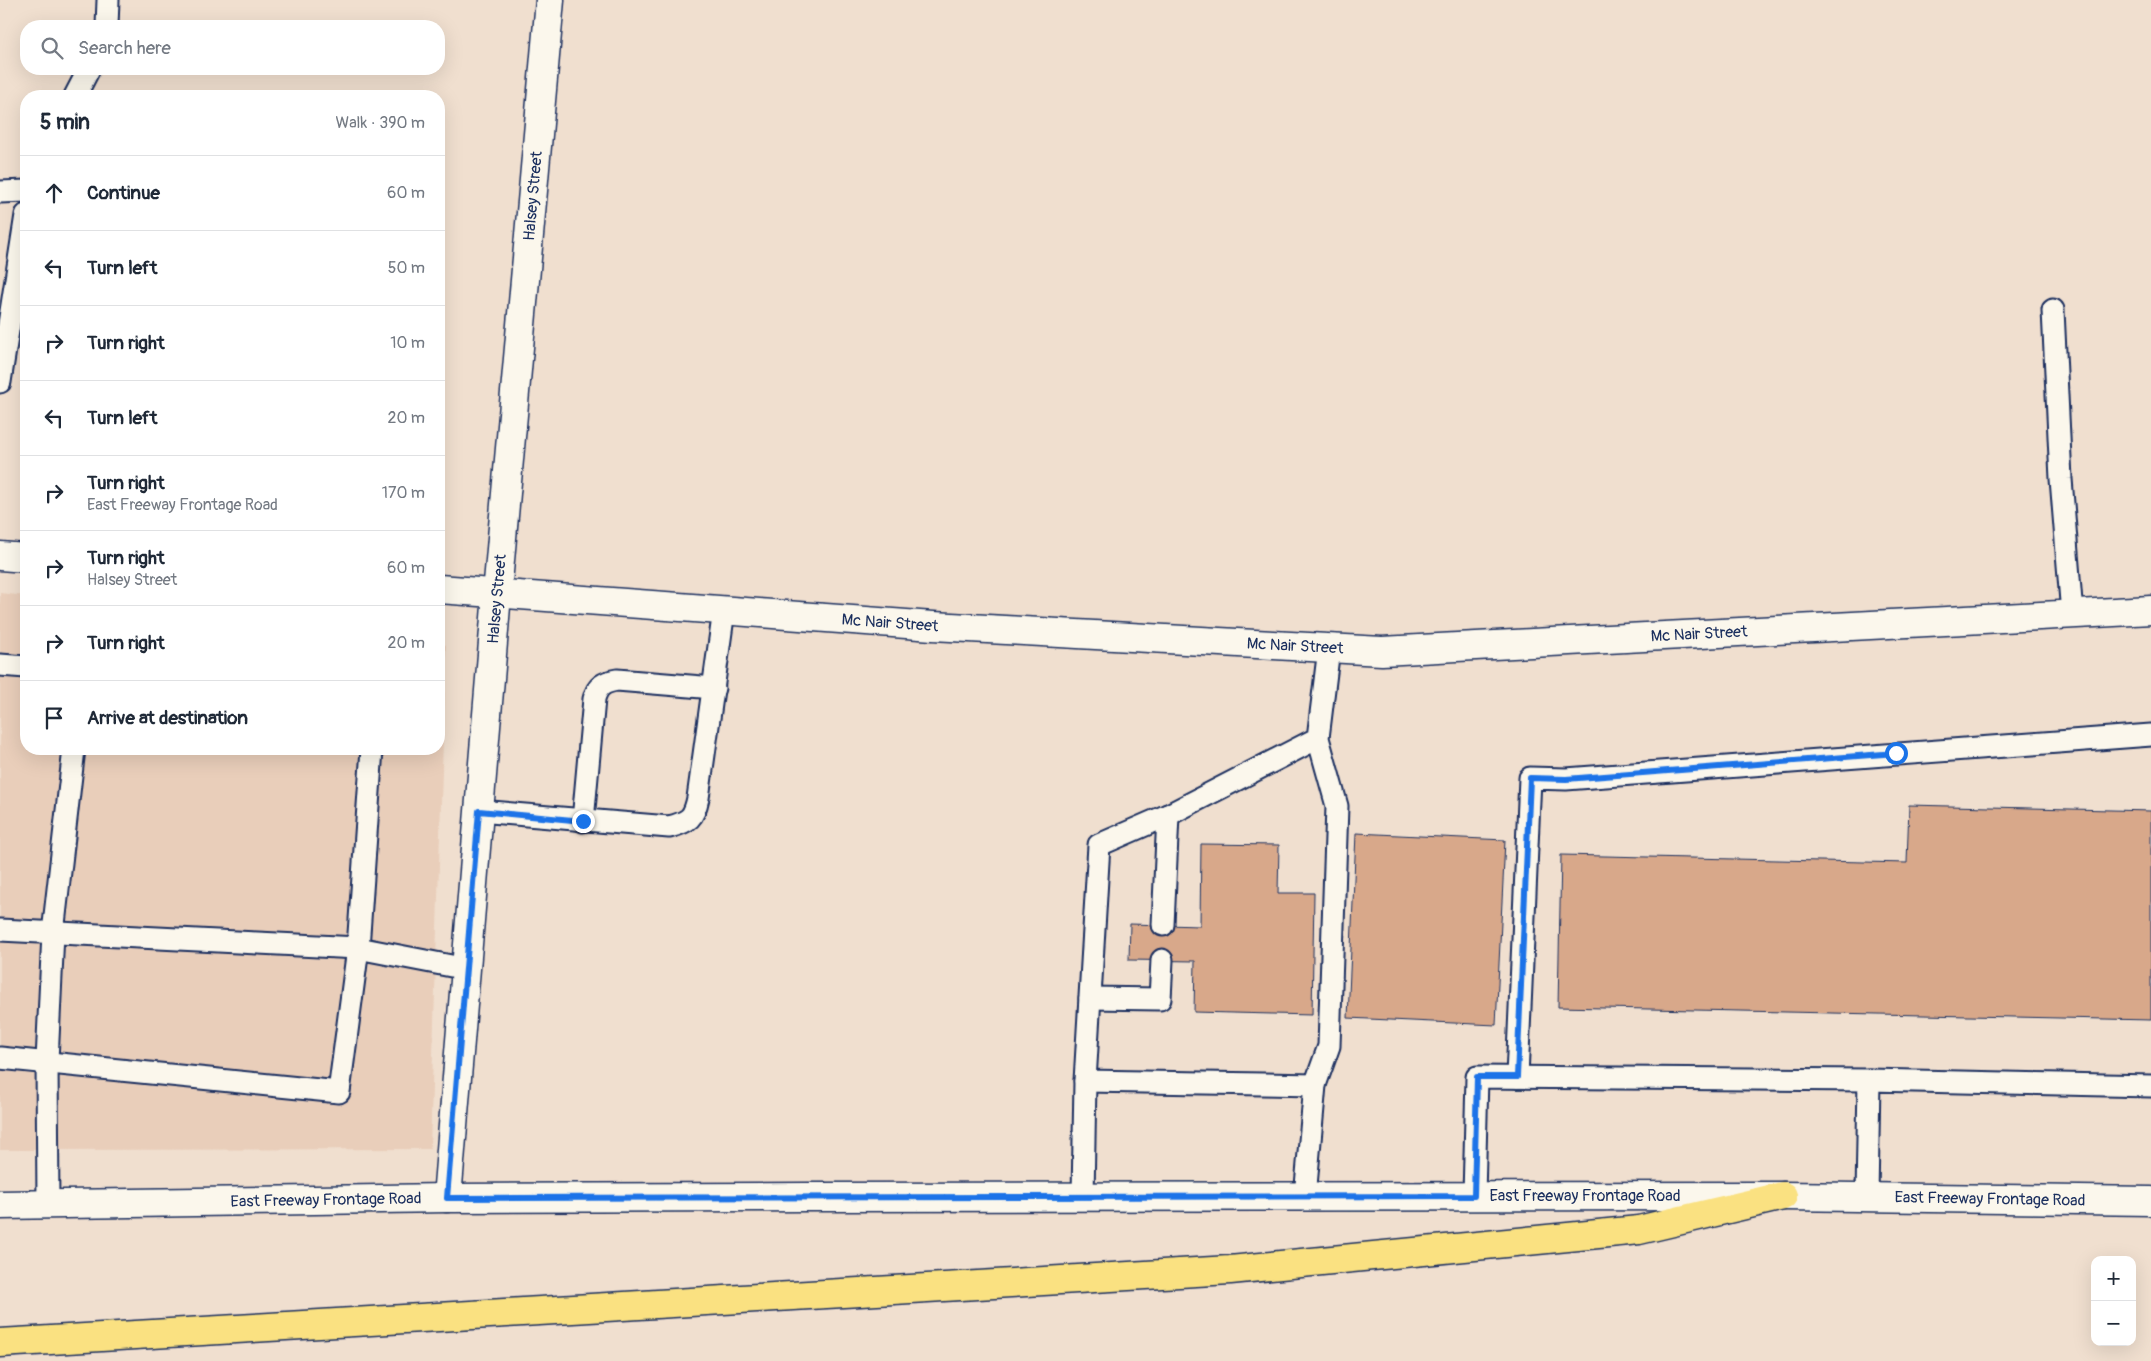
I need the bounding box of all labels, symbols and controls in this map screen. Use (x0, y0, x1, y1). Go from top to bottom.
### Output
search box (20, 20, 445, 75)
icon: search (38, 34, 66, 62)
text: Search here (78, 36, 171, 60)
text: 5 min (40, 109, 90, 136)
text: Walk · 390 m (336, 113, 425, 133)
street label: Halsey Street (519, 150, 547, 242)
icon: ahead (40, 179, 68, 207)
text: Continue (87, 181, 160, 205)
text: 60 m (387, 183, 425, 203)
icon: left (40, 254, 68, 282)
text: Turn left (87, 256, 157, 280)
text: 50 m (388, 258, 425, 278)
icon: right (40, 329, 68, 357)
text: Turn right (87, 331, 165, 355)
text: 10 m (390, 333, 425, 353)
icon: left (40, 404, 68, 432)
text: Turn left (87, 406, 157, 430)
text: 20 m (387, 408, 425, 428)
text: Turn right (87, 471, 165, 495)
icon: right (40, 479, 68, 507)
text: 170 m (382, 483, 425, 503)
text: East Freeway Frontage Road (87, 495, 278, 515)
text: Turn right (87, 546, 165, 570)
street label: Halsey Street (483, 553, 511, 645)
icon: right (40, 554, 68, 582)
text: 60 m (387, 558, 425, 578)
text: Halsey Street (87, 570, 177, 590)
street label: Mc Nair Street (841, 610, 940, 636)
street label: Mc Nair Street (1650, 621, 1748, 647)
icon: right (40, 629, 68, 657)
text: Turn right (87, 631, 165, 655)
text: 20 m (387, 633, 425, 653)
street label: Mc Nair Street (1246, 633, 1344, 659)
icon: arrive (40, 704, 68, 732)
text: Arrive at destination (87, 706, 248, 730)
route start (1885, 742, 1908, 765)
route end (572, 810, 595, 833)
street label: East Freeway Frontage Road (1490, 1186, 1680, 1206)
street label: East Freeway Frontage Road (1894, 1187, 2086, 1211)
street label: East Freeway Frontage Road (230, 1188, 422, 1212)
map controls (2091, 1256, 2136, 1346)
button: + (2091, 1256, 2136, 1301)
button: − (2091, 1301, 2136, 1346)

